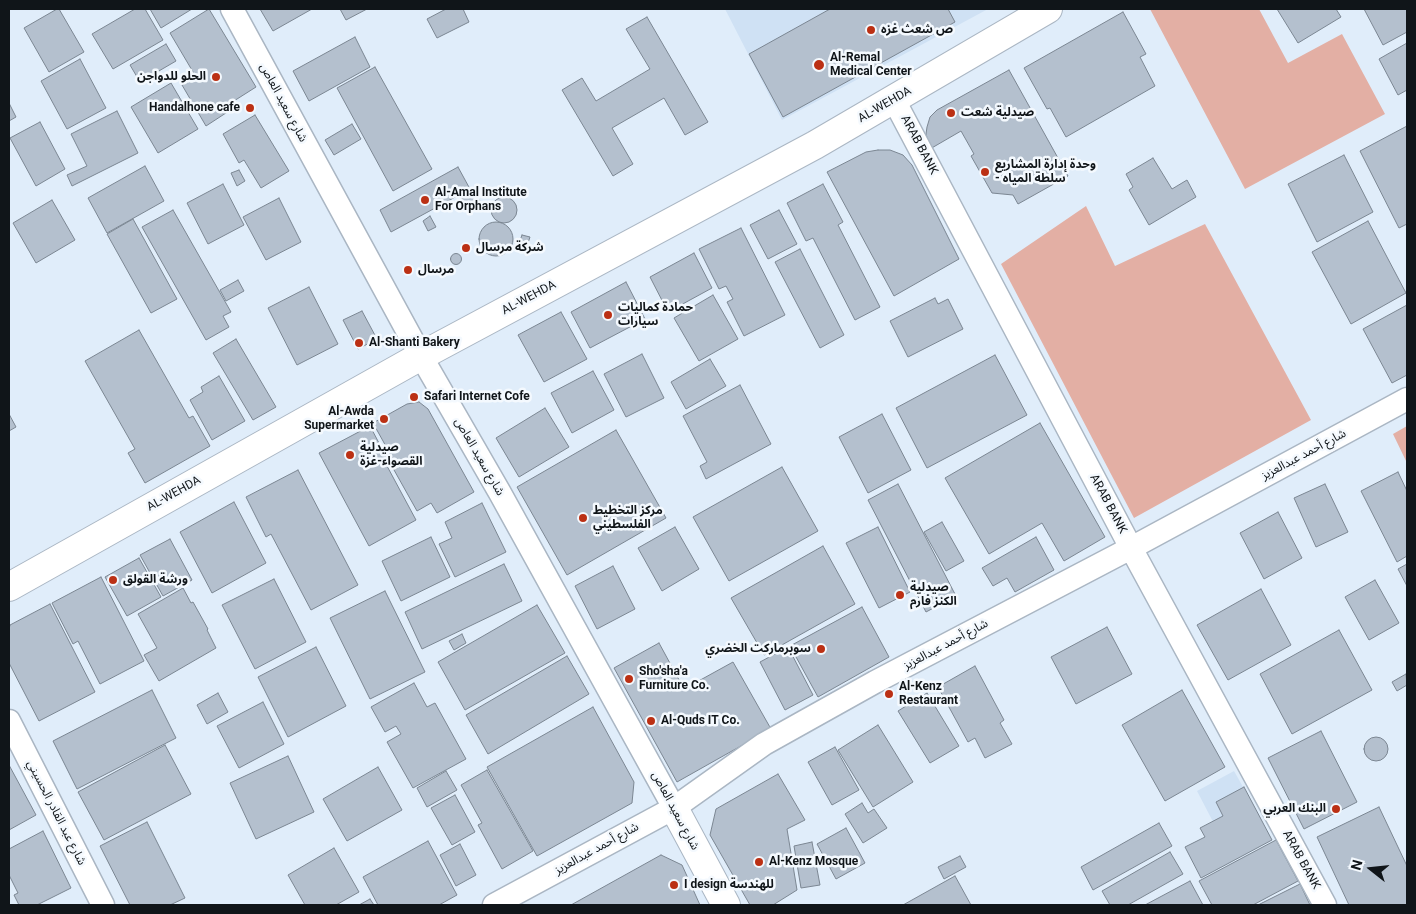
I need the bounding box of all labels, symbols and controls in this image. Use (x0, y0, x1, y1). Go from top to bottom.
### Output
place label: ص شعث غزه (881, 23, 953, 37)
marker: ص شعث غزه (865, 24, 877, 36)
place label: Al-Remal Medical Center (830, 51, 912, 79)
marker: Al-Remal Medical Center (812, 58, 826, 72)
street label: شارع سعيد العاص (256, 61, 310, 145)
place label: الحلو للدواجن (137, 70, 206, 84)
marker: الحلو للدواجن (210, 71, 222, 83)
street label: AL-WEHDA (856, 84, 914, 126)
place label: Handalhone cafe (149, 101, 240, 115)
marker: Handalhone cafe (244, 102, 256, 114)
place label: صيدلية شعت (961, 106, 1034, 120)
marker: صيدلية شعت (945, 107, 957, 119)
street label: ARAB BANK (897, 113, 941, 177)
place label: وحدة إدارة المشاريع - سلطة المياه (995, 158, 1096, 186)
marker: وحدة إدارة المشاريع - سلطة المياه (979, 166, 991, 178)
place label: Al-Amal Institute For Orphans (435, 186, 527, 214)
marker: Al-Amal Institute For Orphans (419, 194, 431, 206)
place label: شركة مرسال (476, 241, 544, 255)
marker: شركة مرسال (460, 242, 472, 254)
place label: مرسال (418, 263, 454, 277)
marker: مرسال (402, 264, 414, 276)
street label: AL-WEHDA (499, 278, 559, 318)
place label: حمادة كماليات سيارات (618, 301, 693, 329)
marker: حمادة كماليات سيارات (602, 309, 614, 321)
place label: Al-Shanti Bakery (369, 336, 460, 350)
marker: Al-Shanti Bakery (353, 337, 365, 349)
place label: Safari Internet Cofe (424, 390, 530, 404)
marker: Safari Internet Cofe (408, 391, 420, 403)
place label: Al-Awda Supermarket (304, 405, 374, 433)
marker: Al-Awda Supermarket (378, 413, 390, 425)
street label: شارع سعيد العاص (451, 416, 507, 498)
street label: شارع أحمد عبدالعزيز (1259, 427, 1349, 483)
place label: صيدلية القصواء-غزة (360, 441, 422, 469)
marker: صيدلية القصواء-غزة (344, 449, 356, 461)
street label: ARAB BANK (1086, 472, 1130, 536)
street label: AL-WEHDA (145, 473, 203, 515)
place label: مركز التخطيط الفلسطيني (593, 504, 663, 532)
marker: مركز التخطيط الفلسطيني (577, 512, 589, 524)
place label: ورشة القولق (123, 573, 188, 587)
marker: ورشة القولق (107, 574, 119, 586)
place label: صيدلية الكنز فارم (910, 581, 957, 609)
marker: صيدلية الكنز فارم (894, 589, 906, 601)
street label: شارع أحمد عبدالعزيز (901, 617, 991, 673)
place label: سوبرماركت الخضري (705, 642, 811, 656)
marker: سوبرماركت الخضري (815, 643, 827, 655)
place label: Sho'sha'a Furniture Co. (639, 665, 709, 693)
marker: Sho'sha'a Furniture Co. (623, 673, 635, 685)
place label: Al-Kenz Restaurant (899, 680, 958, 708)
marker: Al-Kenz Restaurant (883, 688, 895, 700)
place label: Al-Quds IT Co. (661, 714, 740, 728)
marker: Al-Quds IT Co. (645, 715, 657, 727)
street label: شارع عبد القادر الحسيني (23, 758, 89, 868)
street label: شارع سعيد العاص (648, 769, 702, 853)
place label: البنك العربي (1263, 802, 1326, 816)
marker: البنك العربي (1330, 803, 1342, 815)
street label: شارع أحمد عبدالعزيز (552, 820, 642, 878)
street label: ARAB BANK (1279, 828, 1323, 892)
north arrow (1346, 844, 1396, 894)
place label: Al-Kenz Mosque (769, 855, 858, 869)
marker: Al-Kenz Mosque (753, 856, 765, 868)
text: N (1348, 858, 1366, 872)
place label: I design للهندسة (684, 878, 774, 892)
marker: I design للهندسة (668, 879, 680, 891)

